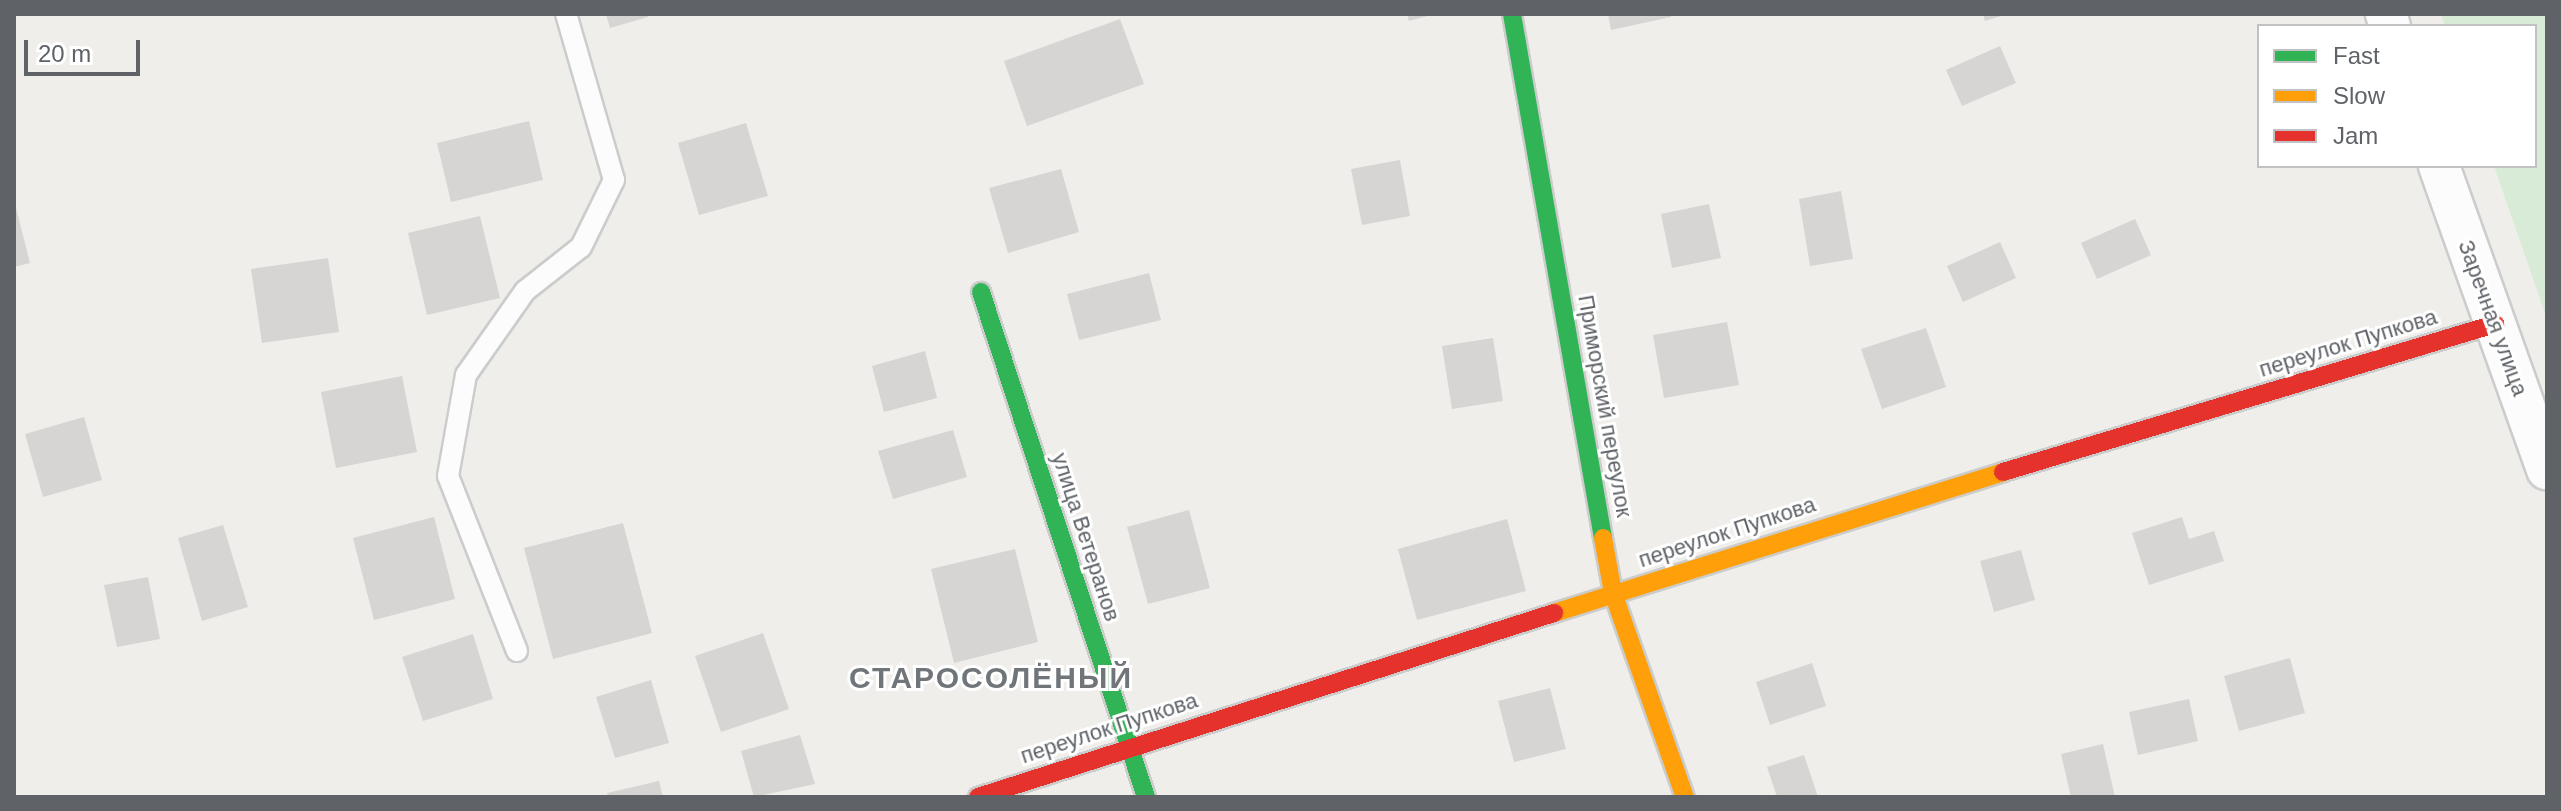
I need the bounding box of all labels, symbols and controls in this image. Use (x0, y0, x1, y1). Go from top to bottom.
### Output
scale bar (28, 24, 144, 74)
legend (2257, 24, 2537, 168)
text: 20 m (38, 40, 91, 67)
text: Fast (2333, 42, 2380, 69)
text: Slow (2333, 82, 2385, 109)
text: Jam (2333, 122, 2378, 149)
street label: Заречная улица (2453, 237, 2533, 399)
street label: Приморский переулок (1572, 293, 1638, 519)
street label: переулок Пупкова (2256, 303, 2440, 383)
street label: улица Ветеранов (1046, 450, 1126, 624)
street label: переулок Пупкова (1635, 491, 1819, 573)
district label: СТАРОCОЛЁНЫЙ (849, 660, 1133, 696)
street label: переулок Пупкова (1017, 687, 1201, 769)

